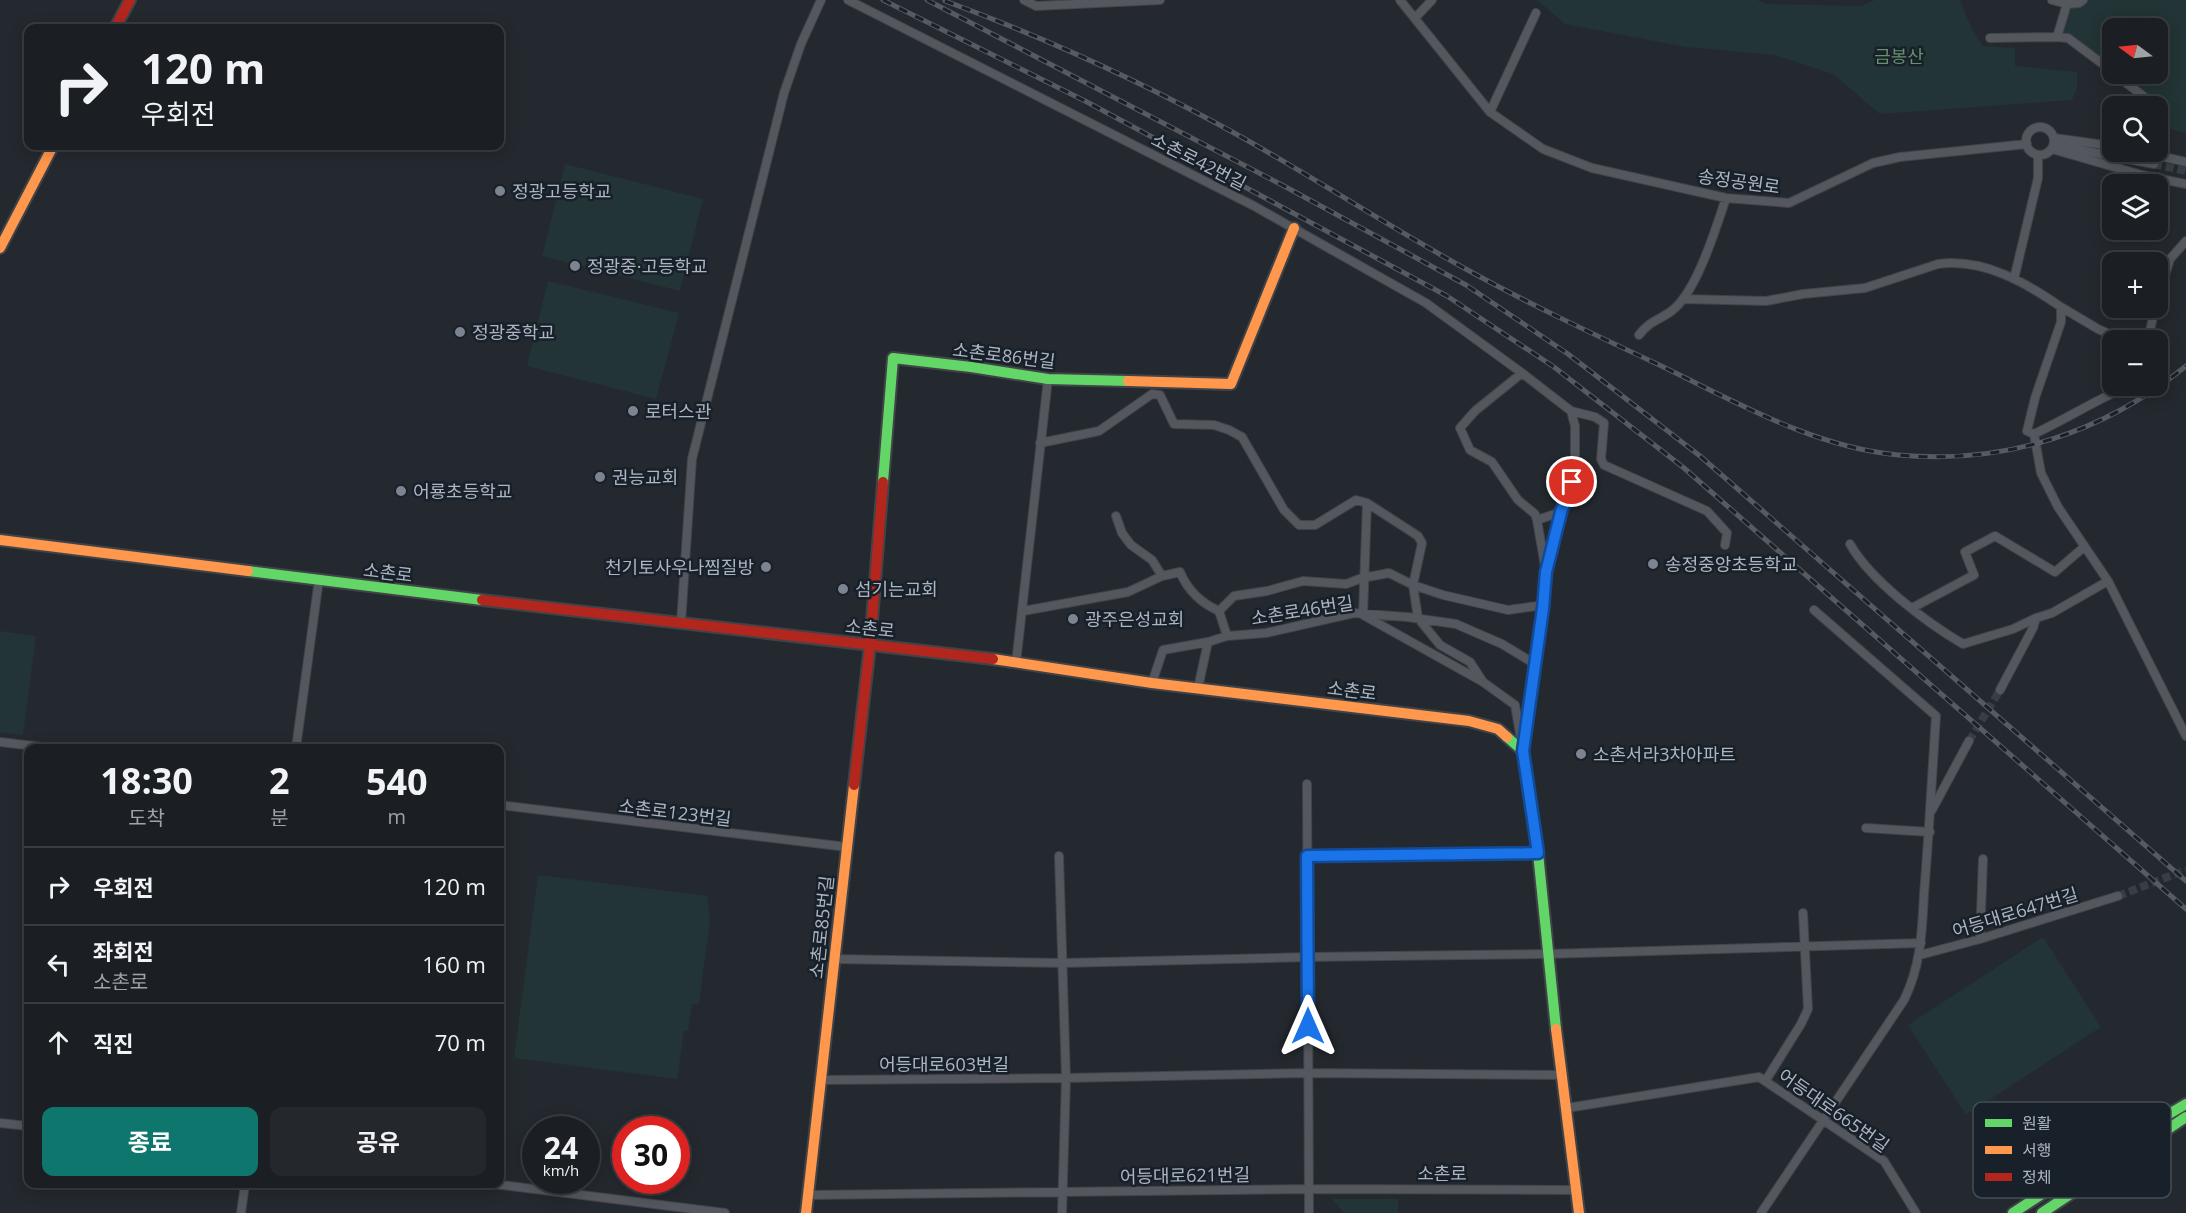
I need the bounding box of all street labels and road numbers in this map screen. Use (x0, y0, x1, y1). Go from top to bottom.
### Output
street label: 소촌로42번길 (1147, 127, 1251, 195)
street label: 송정공원로 (1696, 163, 1782, 199)
street label: 소촌로86번길 (951, 337, 1057, 373)
street label: 소촌로 (362, 557, 414, 587)
street label: 소촌로46번길 (1249, 590, 1355, 630)
street label: 소촌로 (844, 613, 896, 643)
street label: 소촌로 (1326, 675, 1378, 705)
street label: 소촌로123번길 (617, 793, 733, 831)
street label: 소촌로85번길 (804, 874, 838, 980)
street label: 어등대로647번길 (1949, 881, 2081, 943)
street label: 어등대로603번길 (879, 1052, 1009, 1076)
street label: 어등대로665번길 (1774, 1063, 1894, 1157)
street label: 소촌로 (1417, 1161, 1467, 1185)
street label: 어등대로621번길 (1120, 1162, 1250, 1188)

